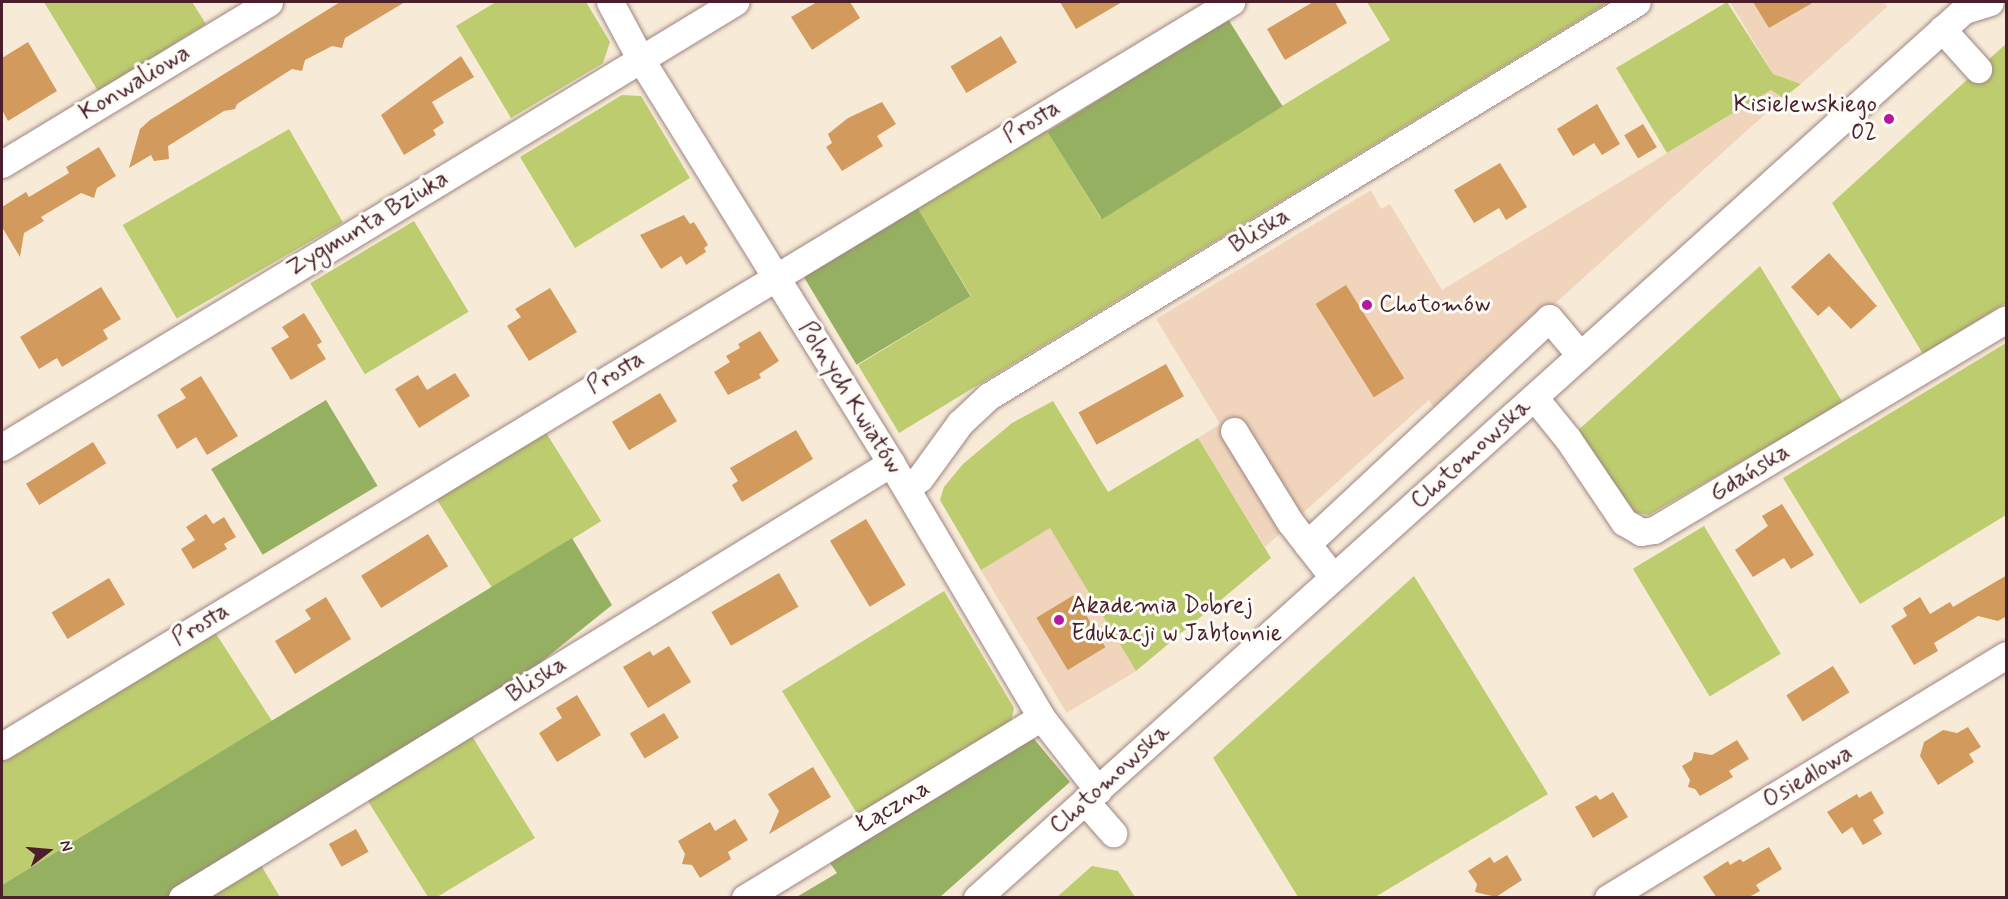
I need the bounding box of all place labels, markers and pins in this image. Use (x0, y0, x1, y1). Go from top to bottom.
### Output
place label: Kisielewskiego 02 (1734, 91, 1877, 147)
marker: Kisielewskiego 02 (1882, 112, 1896, 126)
place label: Chotomów (1379, 291, 1491, 319)
marker: Chotomów (1360, 298, 1374, 312)
place label: Akademia Dobrej Edukacji w Jabłonnie (1071, 592, 1286, 648)
marker: Akademia Dobrej Edukacji w Jabłonnie (1052, 613, 1066, 627)

